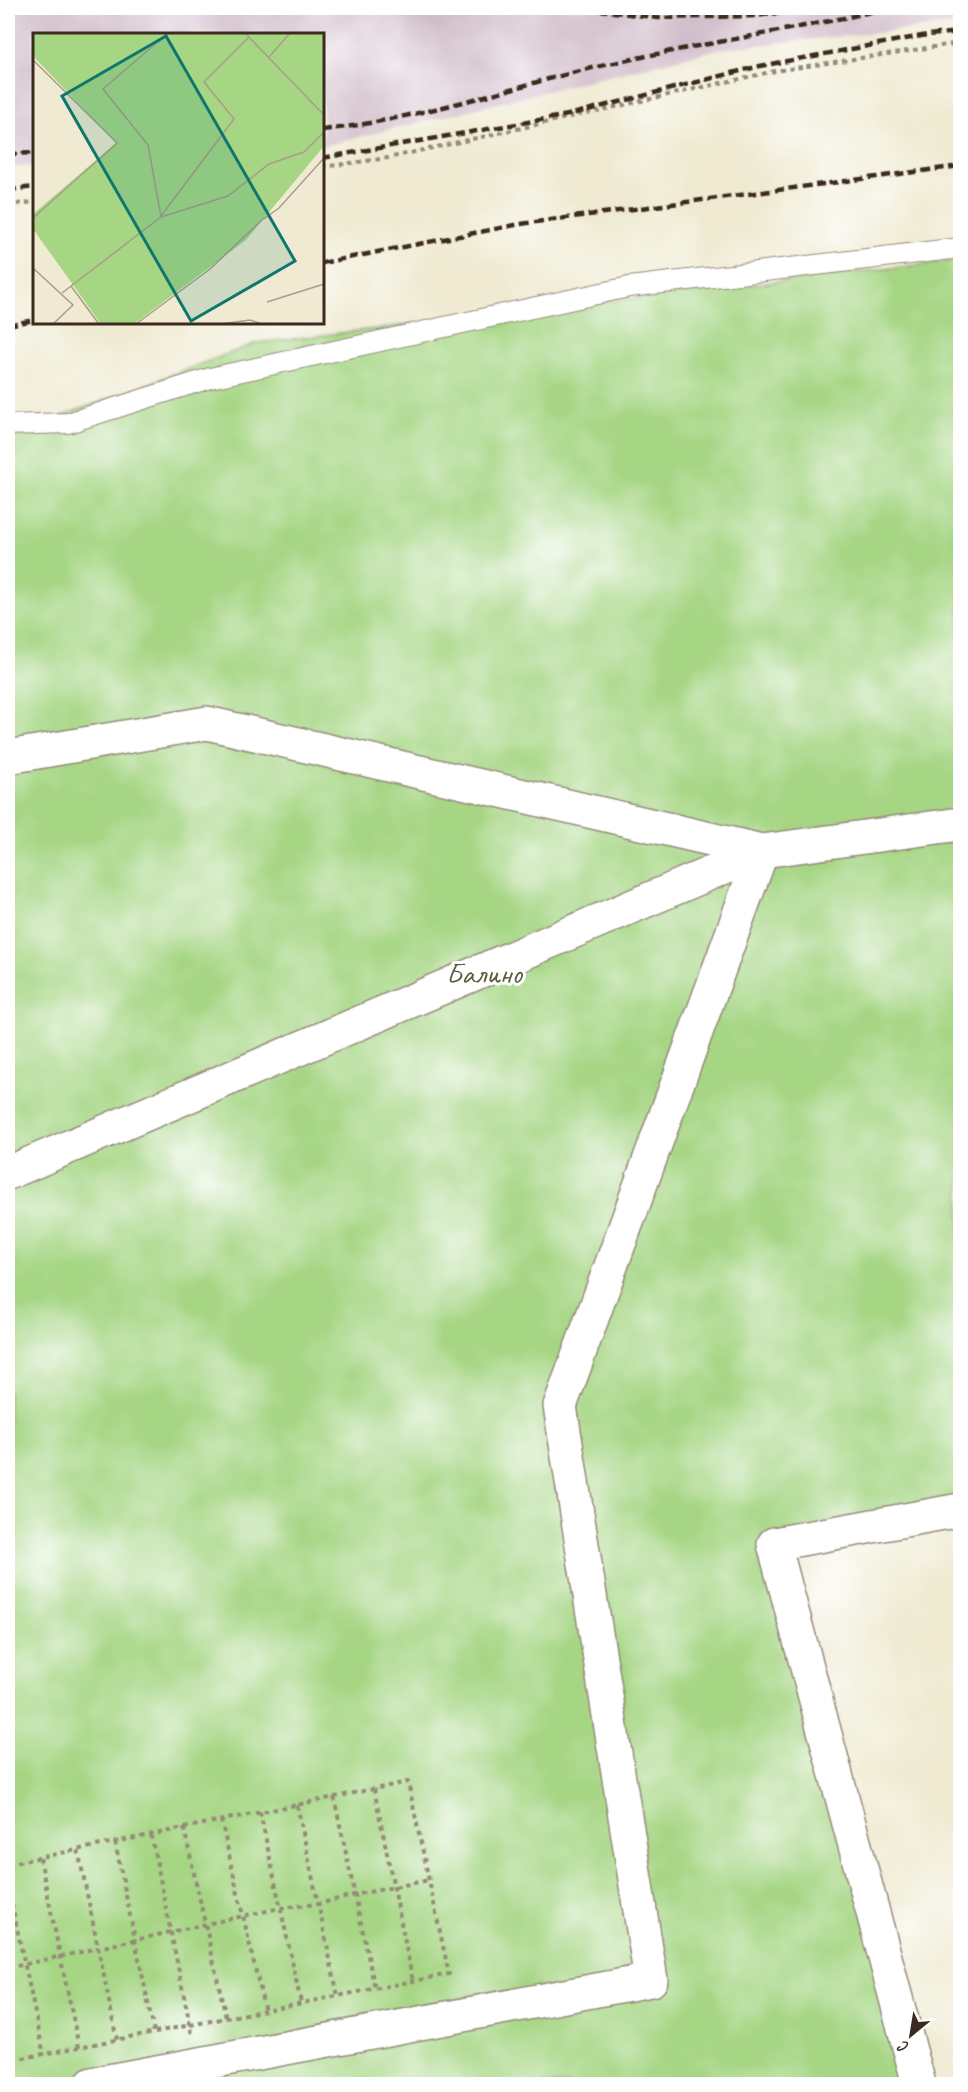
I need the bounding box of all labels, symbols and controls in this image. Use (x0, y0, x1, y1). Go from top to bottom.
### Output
inset map (33, 33, 324, 324)
park label: Балино (446, 954, 523, 992)
north arrow (881, 2005, 941, 2065)
text: С (894, 2035, 912, 2058)

